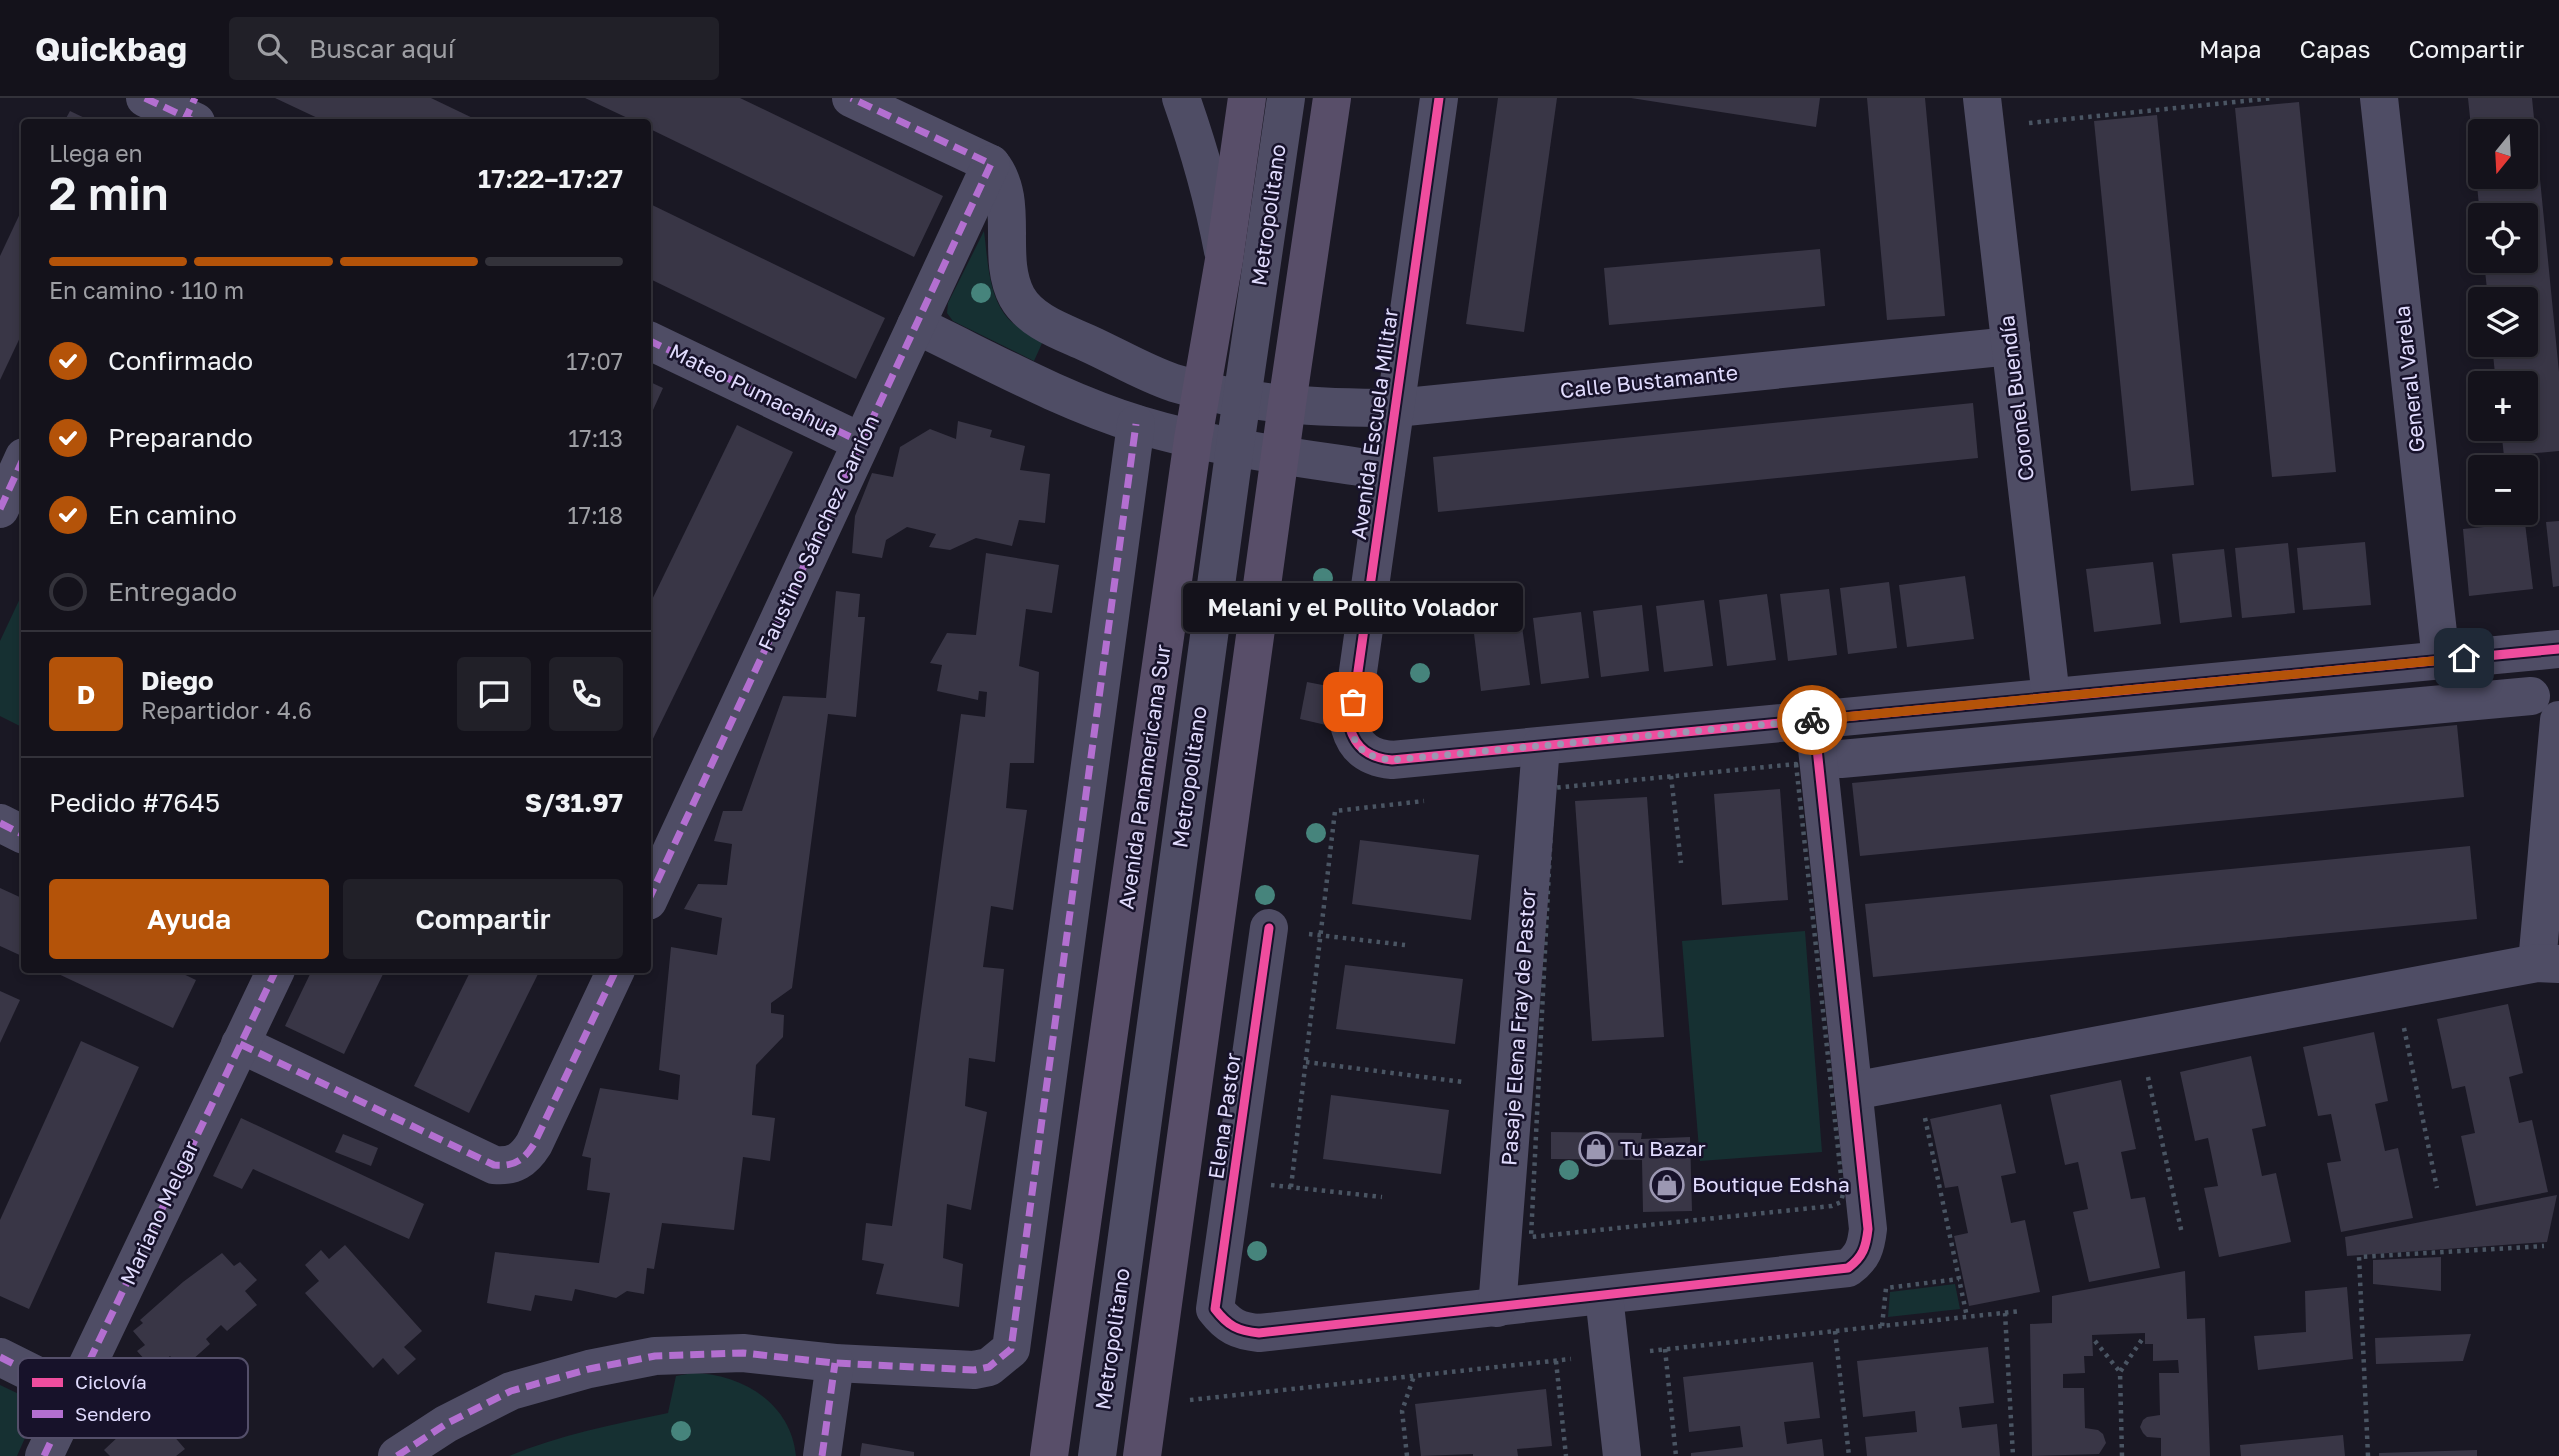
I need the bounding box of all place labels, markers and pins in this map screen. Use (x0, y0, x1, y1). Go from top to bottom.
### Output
callout: Melani y el Pollito Volador (1183, 583, 1523, 632)
pin (2434, 628, 2494, 688)
pin (1323, 672, 1383, 732)
shop icon: Tu Bazar (1577, 1130, 1615, 1168)
place label: Tu Bazar (1620, 1135, 1706, 1161)
shop icon: Boutique Edsha (1648, 1166, 1686, 1204)
place label: Boutique Edsha (1692, 1171, 1850, 1197)

